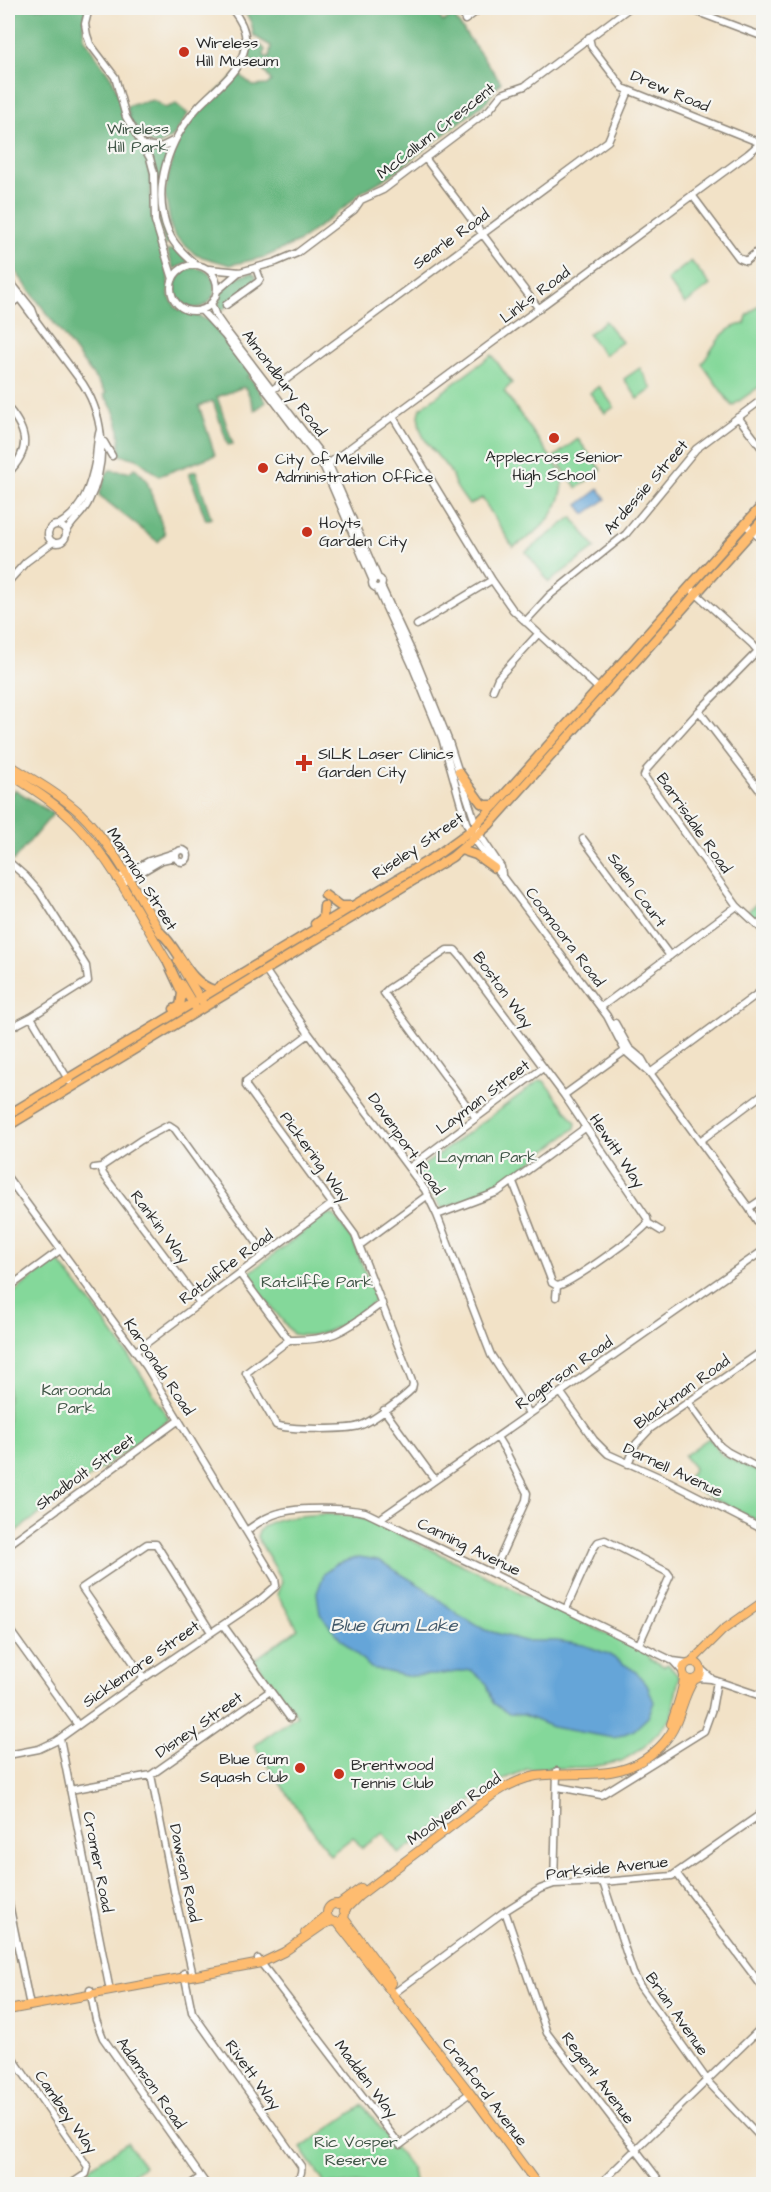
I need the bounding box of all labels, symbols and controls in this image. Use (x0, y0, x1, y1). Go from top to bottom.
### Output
place label: Wireless Hill Museum (196, 32, 279, 72)
marker: Wireless Hill Museum (177, 45, 191, 59)
street label: Drew Road (627, 64, 713, 118)
street label: McCallum Crescent (372, 77, 500, 184)
park label: Wireless Hill Park (107, 118, 169, 158)
street label: Searle Road (408, 204, 494, 274)
street label: Links Road (495, 261, 575, 329)
street label: Almondbury Road (236, 325, 331, 441)
marker: Applecross Senior High School (547, 431, 561, 445)
street label: Ardessie Street (599, 435, 694, 539)
place label: Applecross Senior High School (486, 446, 623, 487)
place label: City of Melville Administration Office (275, 448, 434, 488)
marker: City of Melville Administration Office (256, 461, 270, 475)
place label: Hoyts Garden City (319, 512, 408, 553)
marker: Hoyts Garden City (300, 525, 314, 539)
place label: SILK Laser Clinics Garden City (318, 743, 454, 784)
marker: SILK Laser Clinics Garden City (295, 754, 313, 772)
street label: Barrisdale Road (651, 768, 737, 878)
street label: Riseley Street (368, 807, 469, 886)
street label: Marmion Street (101, 823, 183, 935)
street label: Salen Court (602, 848, 672, 932)
street label: Coomoora Road (520, 882, 610, 992)
street label: Boston Way (467, 947, 539, 1034)
street label: Layman Street (432, 1054, 536, 1140)
street label: Davenport Road (363, 1089, 449, 1199)
street label: Pickering Way (274, 1107, 356, 1208)
street label: Hewitt Way (583, 1110, 650, 1193)
park label: Layman Park (437, 1146, 537, 1169)
street label: Rankin Way (124, 1186, 195, 1269)
street label: Ratcliffe Road (175, 1225, 277, 1309)
park label: Ratcliffe Park (261, 1271, 373, 1293)
street label: Karoonda Road (119, 1314, 199, 1420)
street label: Rogerson Road (511, 1331, 618, 1416)
street label: Blackman Road (630, 1350, 734, 1434)
park label: Karoonda Park (42, 1379, 111, 1419)
street label: Shadbolt Street (31, 1428, 139, 1515)
street label: Darnell Avenue (620, 1437, 727, 1503)
street label: Canning Avenue (413, 1512, 525, 1583)
water label: Blue Gum Lake (331, 1613, 459, 1638)
street label: Sicklemore Street (78, 1615, 204, 1713)
street label: Disney Street (151, 1686, 248, 1764)
place label: Blue Gum Squash Club (200, 1748, 289, 1788)
place label: Brentwood Tennis Club (351, 1754, 433, 1794)
marker: Blue Gum Squash Club (293, 1761, 307, 1775)
marker: Brentwood Tennis Club (332, 1767, 346, 1781)
street label: Moolyeen Road (403, 1767, 506, 1851)
street label: Cromer Road (77, 1810, 119, 1914)
street label: Dawson Road (164, 1822, 206, 1924)
street label: Parkside Avenue (545, 1851, 670, 1885)
street label: Brian Avenue (640, 1968, 714, 2060)
street label: Regent Avenue (555, 2028, 640, 2129)
street label: Adamson Road (111, 2033, 191, 2133)
street label: Cranford Avenue (437, 2033, 533, 2151)
street label: Rivett Way (219, 2035, 286, 2115)
street label: Madden Way (328, 2035, 403, 2123)
street label: Cambey Way (28, 2066, 103, 2159)
park label: Ric Vosper Reserve (314, 2131, 398, 2171)

